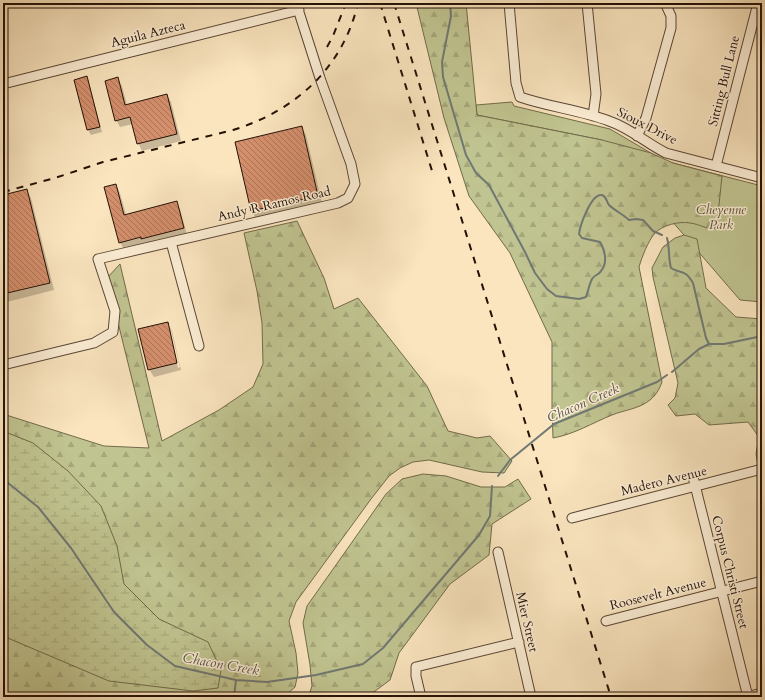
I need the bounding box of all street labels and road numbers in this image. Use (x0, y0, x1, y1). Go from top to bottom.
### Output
street label: Aguila Azteca (109, 16, 188, 52)
street label: Sitting Bull Lane (704, 34, 744, 128)
street label: Sioux Drive (614, 103, 680, 149)
street label: Andy R Ramos Road (216, 182, 332, 226)
street label: Madero Avenue (619, 462, 709, 500)
street label: Corpus Christi Street (707, 514, 753, 630)
street label: Roosevelt Avenue (608, 573, 708, 615)
street label: Mier Street (511, 590, 543, 654)

